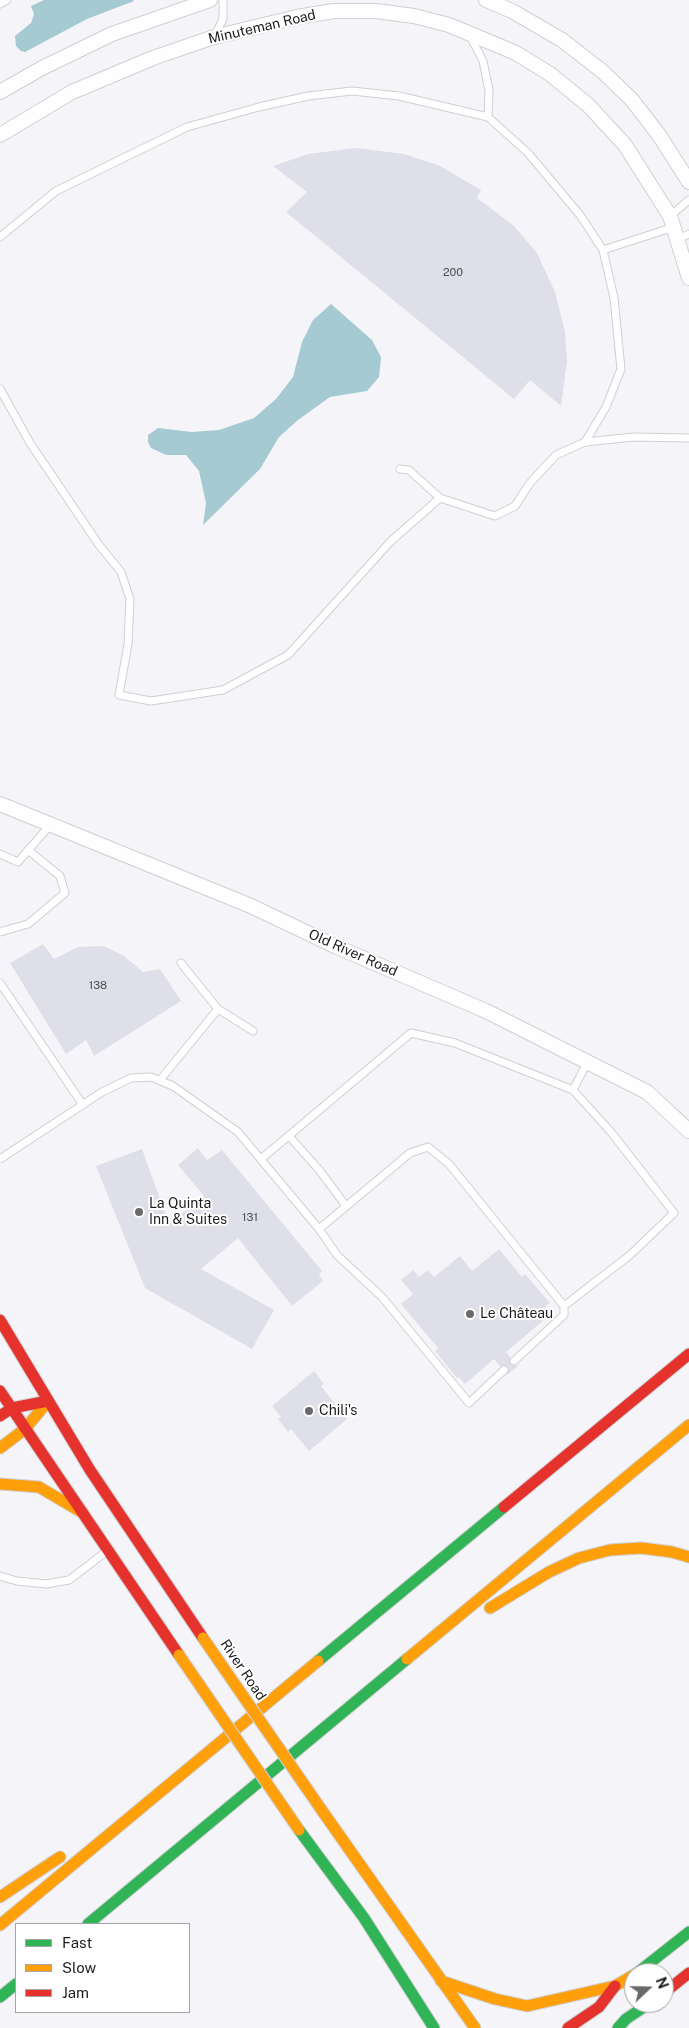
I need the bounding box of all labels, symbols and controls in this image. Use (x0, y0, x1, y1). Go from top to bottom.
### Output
street label: Minuteman Road (207, 6, 317, 48)
house number: 200 (443, 266, 463, 280)
street label: Old River Road (306, 926, 400, 980)
house number: 138 (89, 979, 107, 993)
place label: La Quinta Inn & Suites (149, 1196, 227, 1228)
marker: La Quinta Inn & Suites (133, 1206, 145, 1218)
house number: 131 (242, 1211, 258, 1225)
place label: Le Château (480, 1306, 553, 1322)
marker: Le Château (464, 1308, 476, 1320)
place label: Chili's (319, 1403, 357, 1419)
marker: Chili's (303, 1405, 315, 1417)
street label: River Road (217, 1636, 269, 1704)
legend (15, 1923, 190, 2013)
text: Fast (62, 1934, 92, 1951)
text: Slow (62, 1959, 96, 1976)
north arrow (624, 1963, 674, 2013)
text: N (653, 1975, 671, 1991)
text: Jam (62, 1984, 89, 2001)

